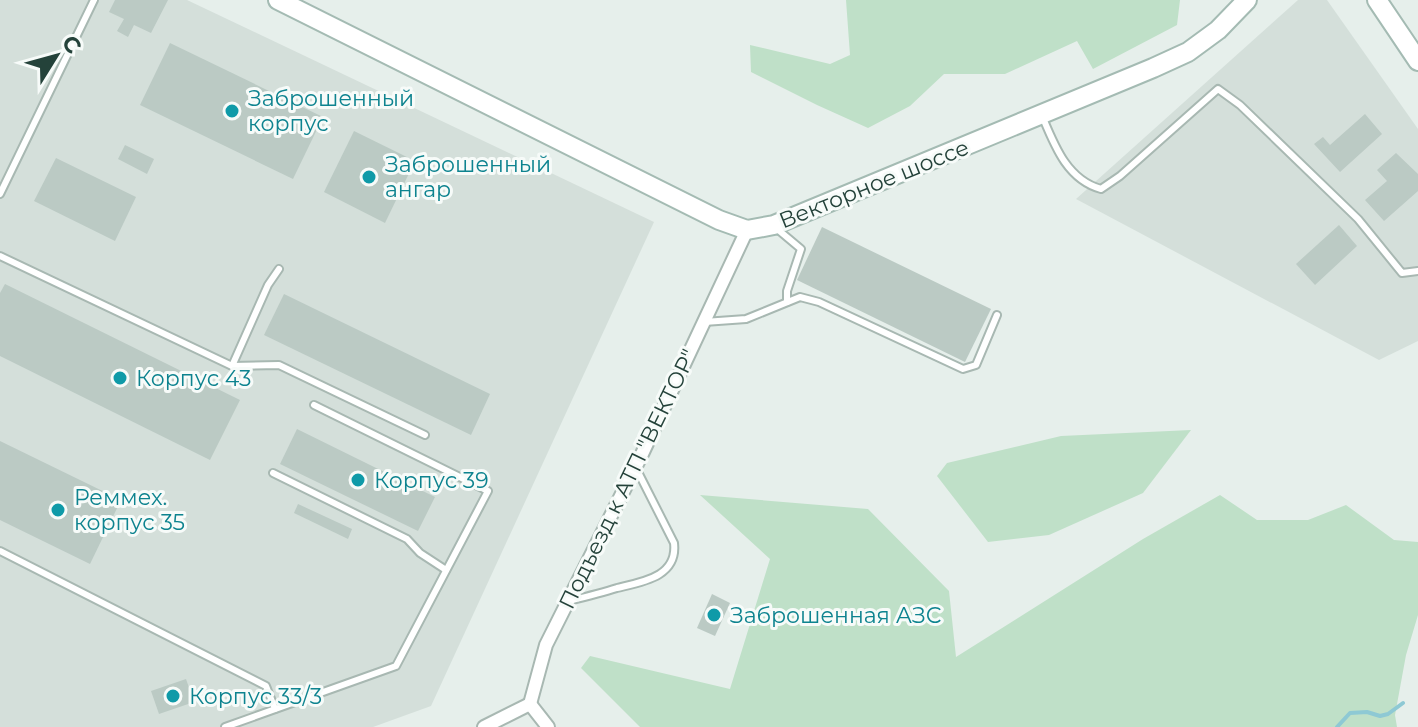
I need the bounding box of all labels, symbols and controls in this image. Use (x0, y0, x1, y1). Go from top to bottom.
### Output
north arrow (16, 16, 96, 96)
text: С (56, 30, 87, 59)
place label: Заброшенный корпус (248, 85, 414, 137)
marker: Заброшенный корпус (223, 102, 241, 120)
street label: Векторное шоссе (775, 134, 973, 234)
place label: Заброшенный ангар (385, 151, 551, 203)
marker: Заброшенный ангар (360, 168, 378, 186)
street label: Подъезд к АТП "ВЕКТОР" (553, 345, 703, 613)
place label: Корпус 43 (136, 365, 251, 392)
marker: Корпус 43 (111, 369, 129, 387)
place label: Корпус 39 (374, 467, 489, 494)
marker: Корпус 39 (349, 471, 367, 489)
place label: Реммех. корпус 35 (74, 484, 185, 536)
marker: Реммех. корпус 35 (49, 501, 67, 519)
place label: Заброшенная АЗС (730, 602, 942, 629)
marker: Заброшенная АЗС (705, 606, 723, 624)
place label: Корпус 33/3 (189, 683, 322, 710)
marker: Корпус 33/3 (164, 687, 182, 705)

